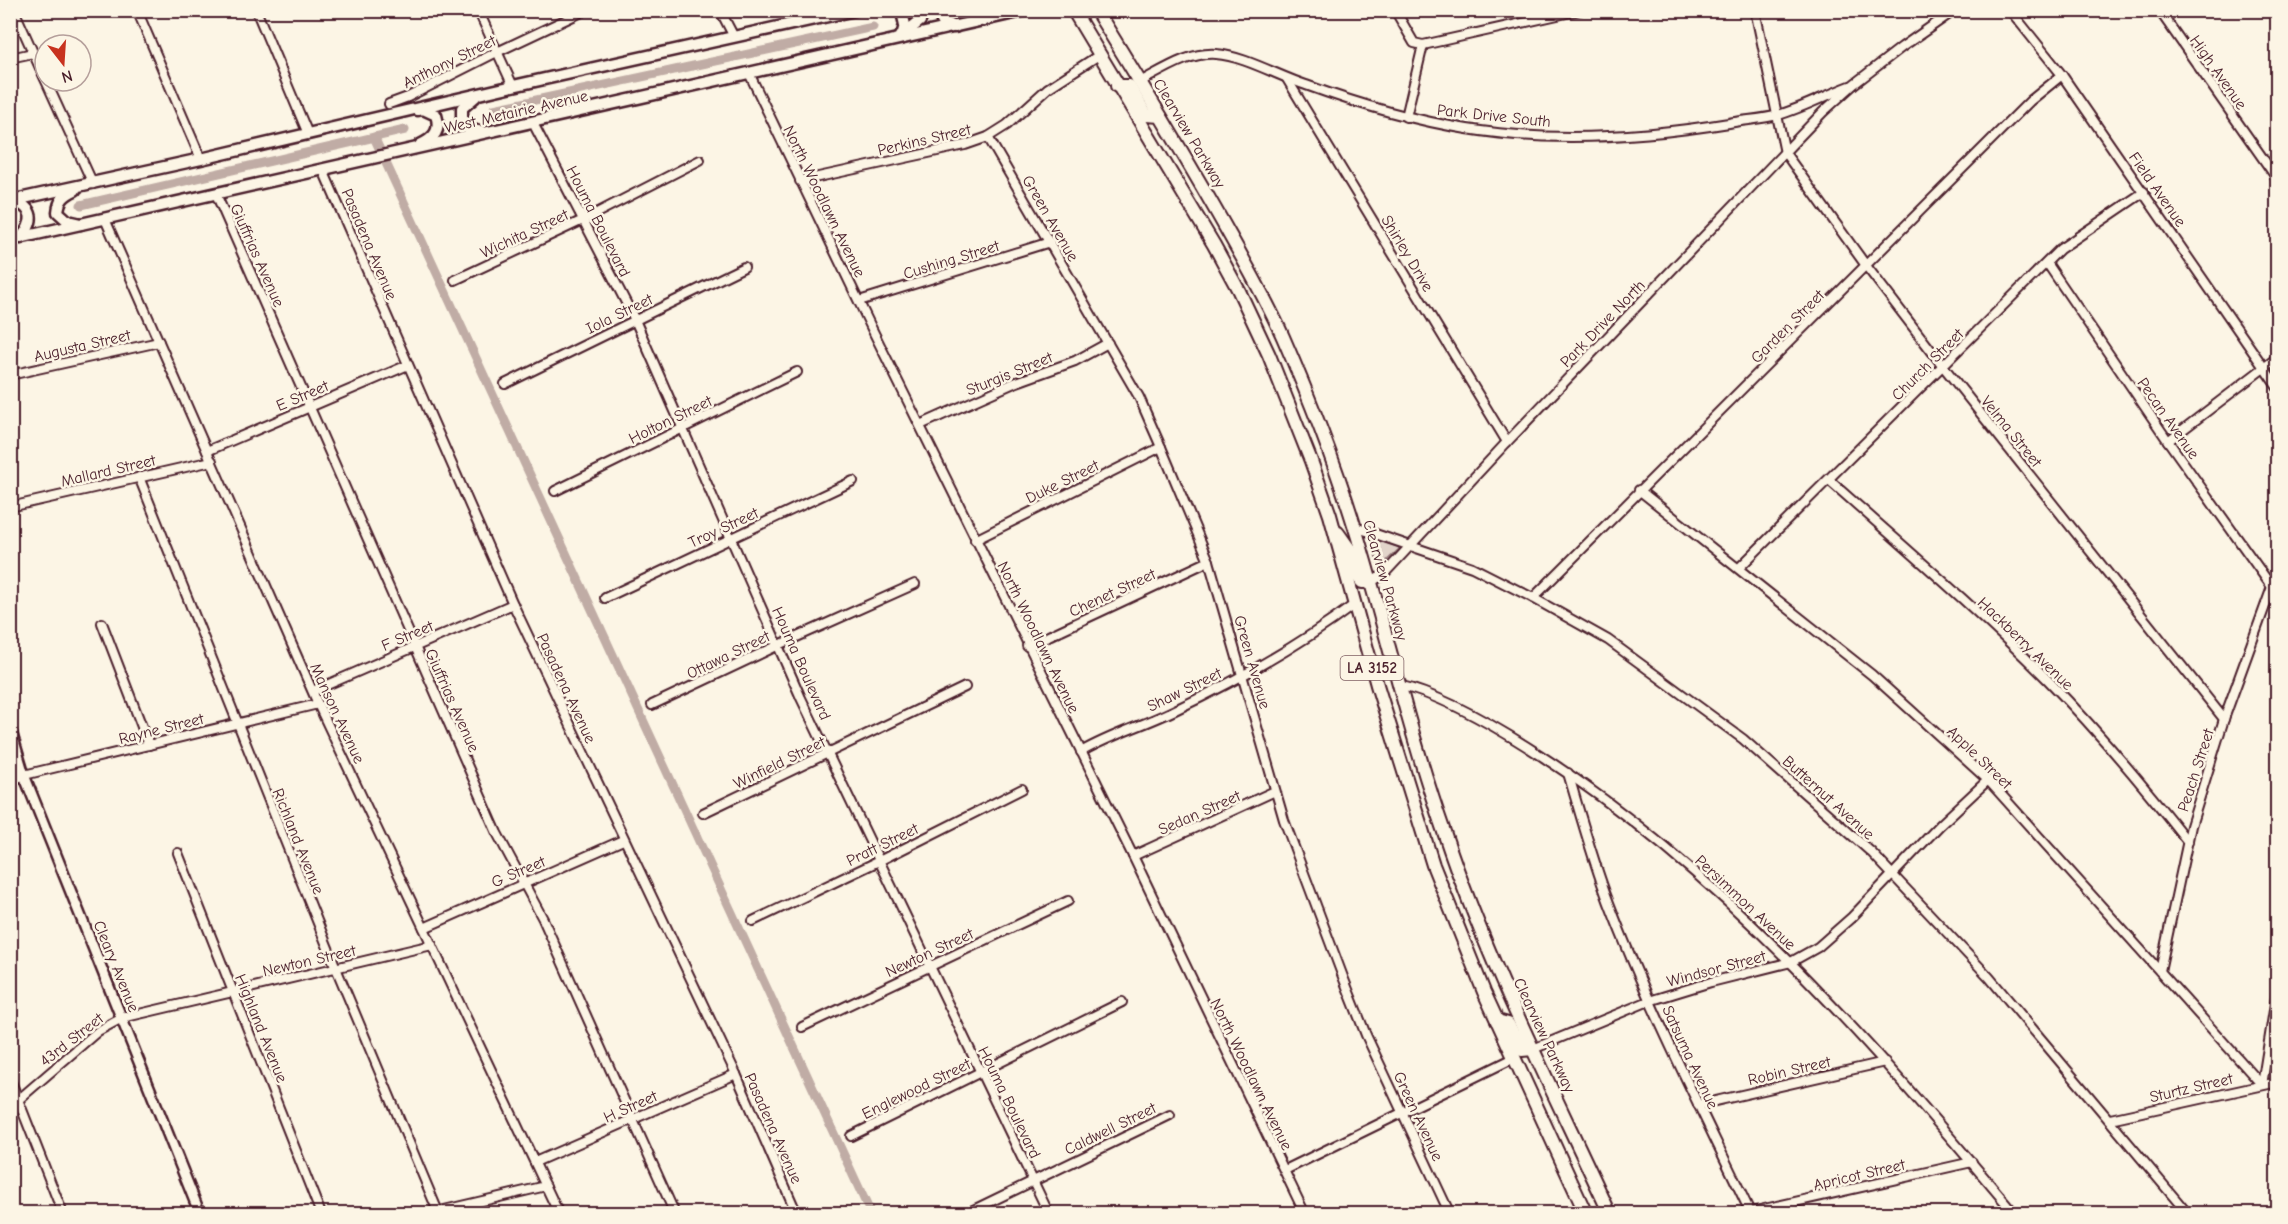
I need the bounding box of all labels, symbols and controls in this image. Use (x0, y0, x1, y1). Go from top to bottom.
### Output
street label: Anthony Street (400, 31, 499, 92)
street label: High Avenue (2186, 32, 2250, 113)
north arrow (33, 33, 93, 93)
text: N (59, 66, 75, 87)
street label: Clearview Parkway (1149, 76, 1229, 192)
street label: West Metairie Avenue (443, 87, 590, 137)
street label: Park Drive South (1436, 101, 1552, 131)
street label: Perkins Street (876, 120, 973, 159)
street label: North Woodlawn Avenue (779, 123, 869, 280)
street label: Field Avenue (2125, 149, 2189, 230)
street label: Houma Boulevard (562, 163, 634, 280)
street label: Green Avenue (1018, 172, 1082, 265)
street label: Pasadena Avenue (338, 186, 401, 303)
street label: Giuffrias Avenue (226, 201, 288, 310)
street label: Wichita Street (477, 205, 572, 262)
street label: Shirley Drive (1377, 212, 1437, 295)
street label: Cushing Street (901, 237, 1002, 283)
street label: Park Drive North (1557, 276, 1649, 371)
street label: Garden Street (1747, 286, 1828, 367)
street label: Iola Street (583, 290, 656, 338)
street label: Church Street (1888, 325, 1968, 404)
street label: Augusta Street (32, 326, 133, 366)
street label: Sturgis Street (964, 348, 1056, 399)
street label: Pecan Avenue (2134, 374, 2203, 463)
street label: E Street (274, 377, 332, 415)
street label: Holton Street (626, 392, 715, 448)
street label: Velma Street (1977, 393, 2046, 471)
street label: Mallard Street (59, 451, 158, 491)
street label: Duke Street (1023, 456, 1102, 507)
street label: Troy Street (685, 504, 762, 552)
street label: Clearview Parkway (1359, 518, 1411, 643)
street label: North Woodlawn Avenue (993, 559, 1083, 716)
street label: Chenet Street (1066, 565, 1159, 621)
street label: Hackberry Avenue (1974, 594, 2077, 694)
street label: Houma Boulevard (768, 604, 834, 723)
street label: Green Avenue (1230, 613, 1274, 711)
street label: F Street (379, 617, 436, 655)
street label: Ottawa Street (684, 627, 773, 683)
street label: Pasadena Avenue (533, 631, 599, 746)
street label: Giuffrias Avenue (421, 646, 483, 755)
road number: LA 3152 (1340, 656, 1404, 680)
street label: Manson Avenue (306, 660, 368, 766)
street label: Shaw Street (1144, 664, 1225, 716)
street label: Rayne Street (117, 710, 206, 748)
street label: Apple Street (1943, 722, 2016, 793)
street label: Peach Street (2174, 726, 2218, 814)
street label: Winfield Street (731, 733, 829, 793)
street label: Butternut Avenue (1779, 752, 1878, 844)
street label: Richland Avenue (269, 786, 328, 897)
street label: Sedan Street (1156, 787, 1244, 839)
street label: Pratt Street (844, 820, 922, 870)
street label: G Street (489, 852, 548, 891)
street label: Persimmon Avenue (1691, 852, 1799, 954)
street label: Cleary Avenue (90, 918, 143, 1015)
street label: Newton Street (883, 925, 977, 981)
street label: Newton Street (261, 941, 358, 980)
street label: Windsor Street (1665, 947, 1768, 991)
street label: Highland Avenue (231, 971, 291, 1085)
street label: Clearview Parkway (1510, 975, 1579, 1096)
street label: North Woodlawn Avenue (1206, 996, 1296, 1153)
street label: Satsuma Avenue (1658, 1003, 1722, 1112)
street label: 43rd Street (36, 1009, 107, 1070)
street label: Houma Boulevard (974, 1044, 1044, 1161)
street label: Robin Street (1746, 1053, 1833, 1089)
street label: Englewood Street (859, 1055, 974, 1123)
street label: Green Avenue (1390, 1069, 1447, 1164)
street label: Pasadena Avenue (741, 1070, 806, 1186)
street label: Sturtz Street (2148, 1070, 2235, 1106)
street label: H Street (601, 1087, 660, 1127)
street label: Caldwell Street (1062, 1099, 1160, 1159)
street label: Apricot Street (1812, 1156, 1907, 1194)

